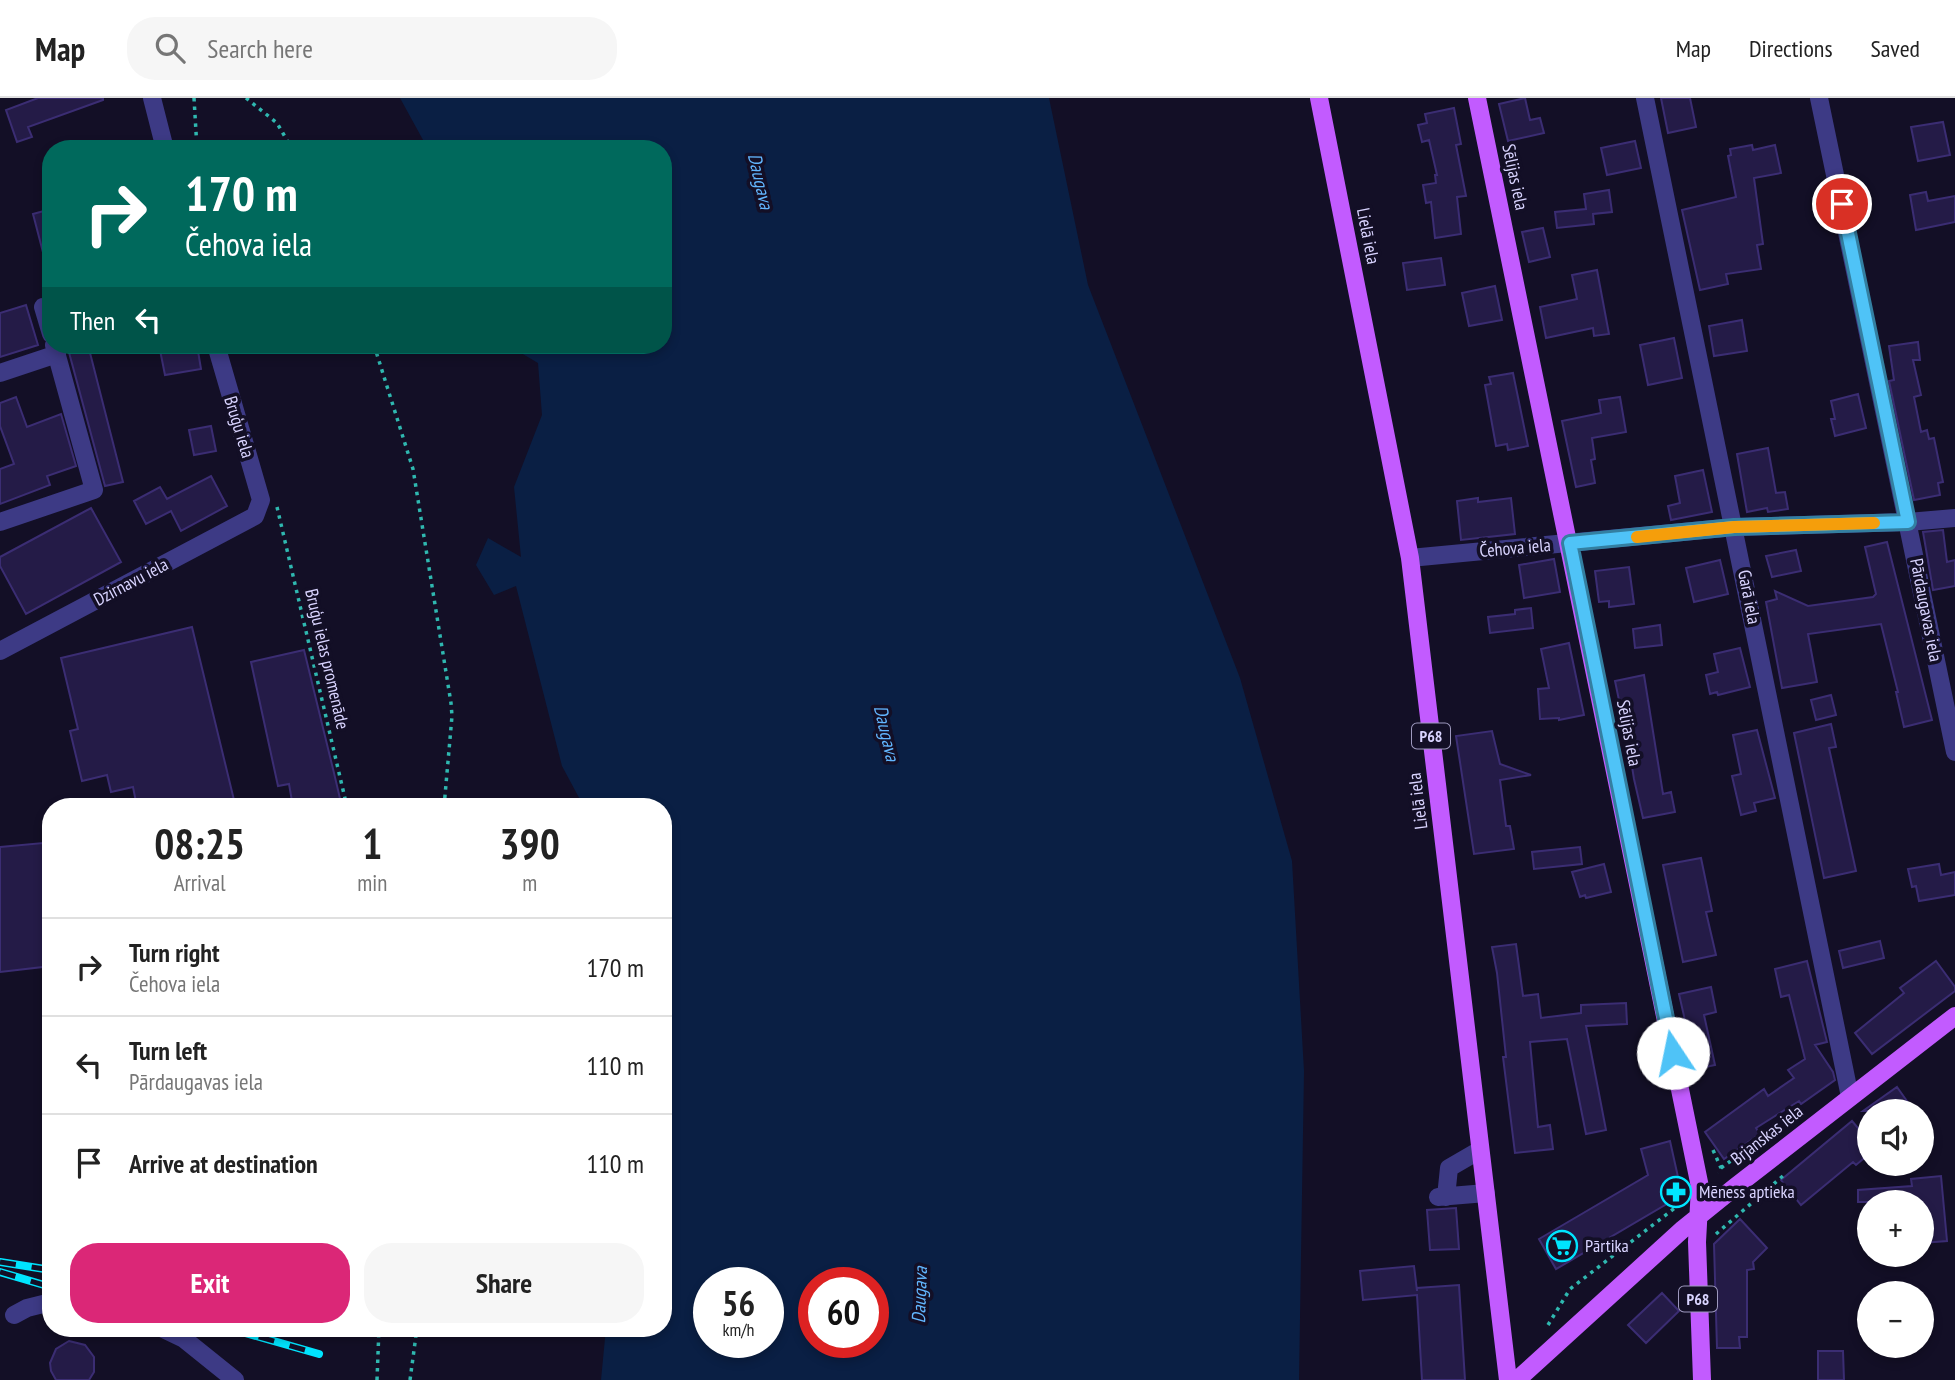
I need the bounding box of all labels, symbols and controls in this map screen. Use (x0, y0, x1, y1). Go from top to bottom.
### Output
search box (127, 17, 617, 80)
text: Map (35, 27, 85, 70)
icon: search (151, 29, 189, 67)
text: Search here (207, 32, 313, 65)
text: Map (1676, 33, 1711, 64)
text: Directions (1749, 33, 1833, 64)
text: Saved (1871, 33, 1920, 64)
street label: Sēlijas iela (1497, 142, 1534, 212)
water label: Daugava (743, 151, 779, 213)
text: 170 m (185, 161, 298, 225)
icon: right (70, 168, 161, 259)
pin (1812, 174, 1872, 234)
icon: arrive (1823, 185, 1861, 223)
street label: Lielā iela (1352, 206, 1385, 266)
text: Čehova iela (185, 223, 312, 265)
icon: left (129, 301, 167, 339)
text: Then (70, 304, 115, 337)
street label: Bruģu iela (219, 393, 260, 461)
street label: Čehova iela (1478, 533, 1552, 562)
street label: Dzirnavu iela (90, 552, 172, 611)
street label: Pārdaugavas iela (1905, 556, 1948, 664)
street label: Garā iela (1733, 568, 1766, 626)
street label: Bruģu ielas promenāde (300, 586, 355, 731)
street label: Sēlijas iela (1612, 698, 1647, 768)
water label: Daugava (869, 703, 905, 765)
road number: P68 (1412, 723, 1450, 748)
street label: Lielā iela (1403, 771, 1432, 831)
text: 08:25 (154, 816, 245, 871)
text: 1 (362, 816, 382, 871)
text: 390 (500, 816, 560, 871)
text: Arrival (174, 868, 226, 897)
text: min (357, 868, 387, 897)
text: m (522, 868, 537, 897)
text: Turn right (129, 936, 220, 969)
icon: right (70, 948, 108, 986)
text: 170 m (586, 951, 644, 984)
text: Čehova iela (129, 969, 220, 998)
position arrow (1636, 1016, 1710, 1090)
text: Turn left (129, 1034, 207, 1067)
icon: left (70, 1046, 108, 1084)
text: 110 m (586, 1049, 644, 1082)
text: Pārdaugavas iela (129, 1067, 263, 1096)
street label: Brjanskas iela (1726, 1099, 1807, 1170)
map controls (1857, 1099, 1934, 1358)
button: sound (1857, 1099, 1934, 1176)
icon: arrive (70, 1144, 108, 1182)
text: Arrive at destination (129, 1147, 318, 1180)
text: 110 m (586, 1147, 644, 1180)
pharmacy icon: Mēness aptieka (1659, 1175, 1693, 1209)
place label: Mēness aptieka (1699, 1180, 1795, 1203)
button: + (1857, 1190, 1934, 1267)
supermarket icon: Pārtika (1545, 1229, 1579, 1263)
place label: Pārtika (1585, 1234, 1629, 1257)
button: Exit (70, 1243, 350, 1323)
button: Share (364, 1243, 644, 1323)
water label: Daugava (906, 1265, 932, 1324)
speed limit sign: 60 (798, 1267, 889, 1358)
text: 56 (722, 1280, 755, 1326)
button: − (1857, 1281, 1934, 1358)
road number: P68 (1679, 1287, 1717, 1312)
text: km/h (723, 1318, 754, 1341)

